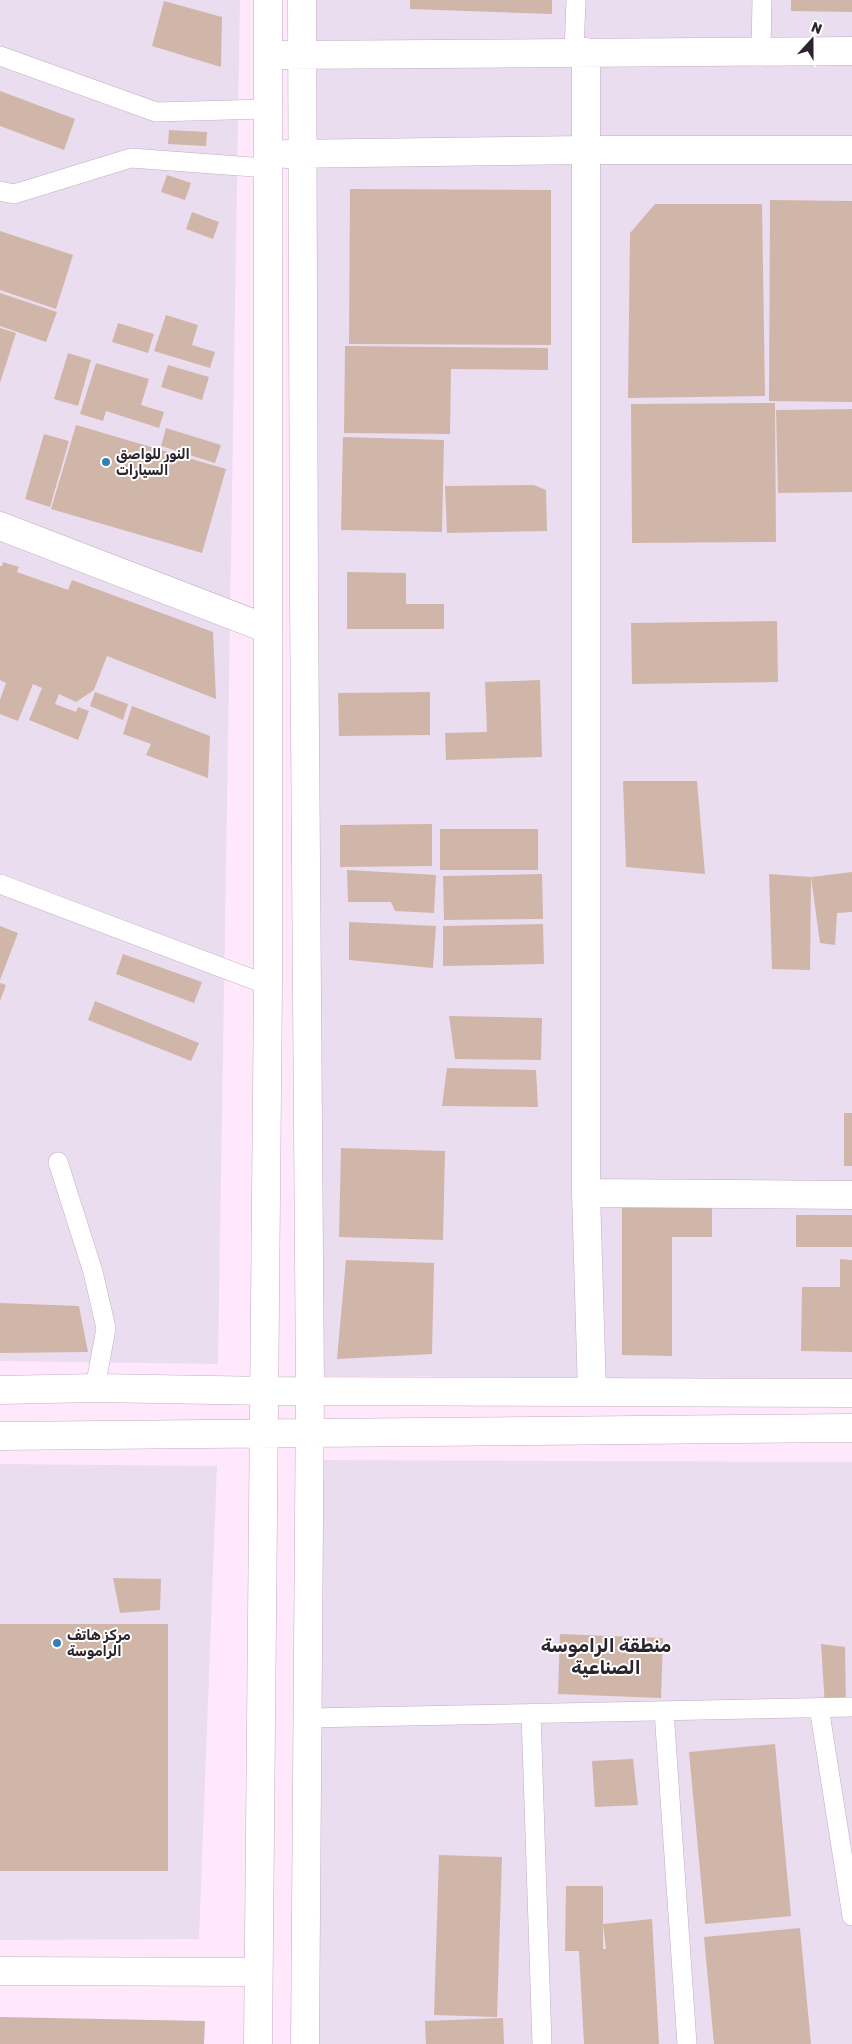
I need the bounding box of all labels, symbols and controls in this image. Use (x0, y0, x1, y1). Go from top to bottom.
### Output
north arrow (787, 15, 837, 65)
text: N (809, 19, 824, 38)
place label: النور للواصق السيارات (116, 446, 190, 479)
marker: النور للواصق السيارات (100, 456, 112, 468)
place label: مركز هاتف الراموسة (67, 1627, 131, 1660)
district label: منطقة الراموسة الصناعية (541, 1634, 671, 1679)
marker: مركز هاتف الراموسة (51, 1637, 63, 1649)

